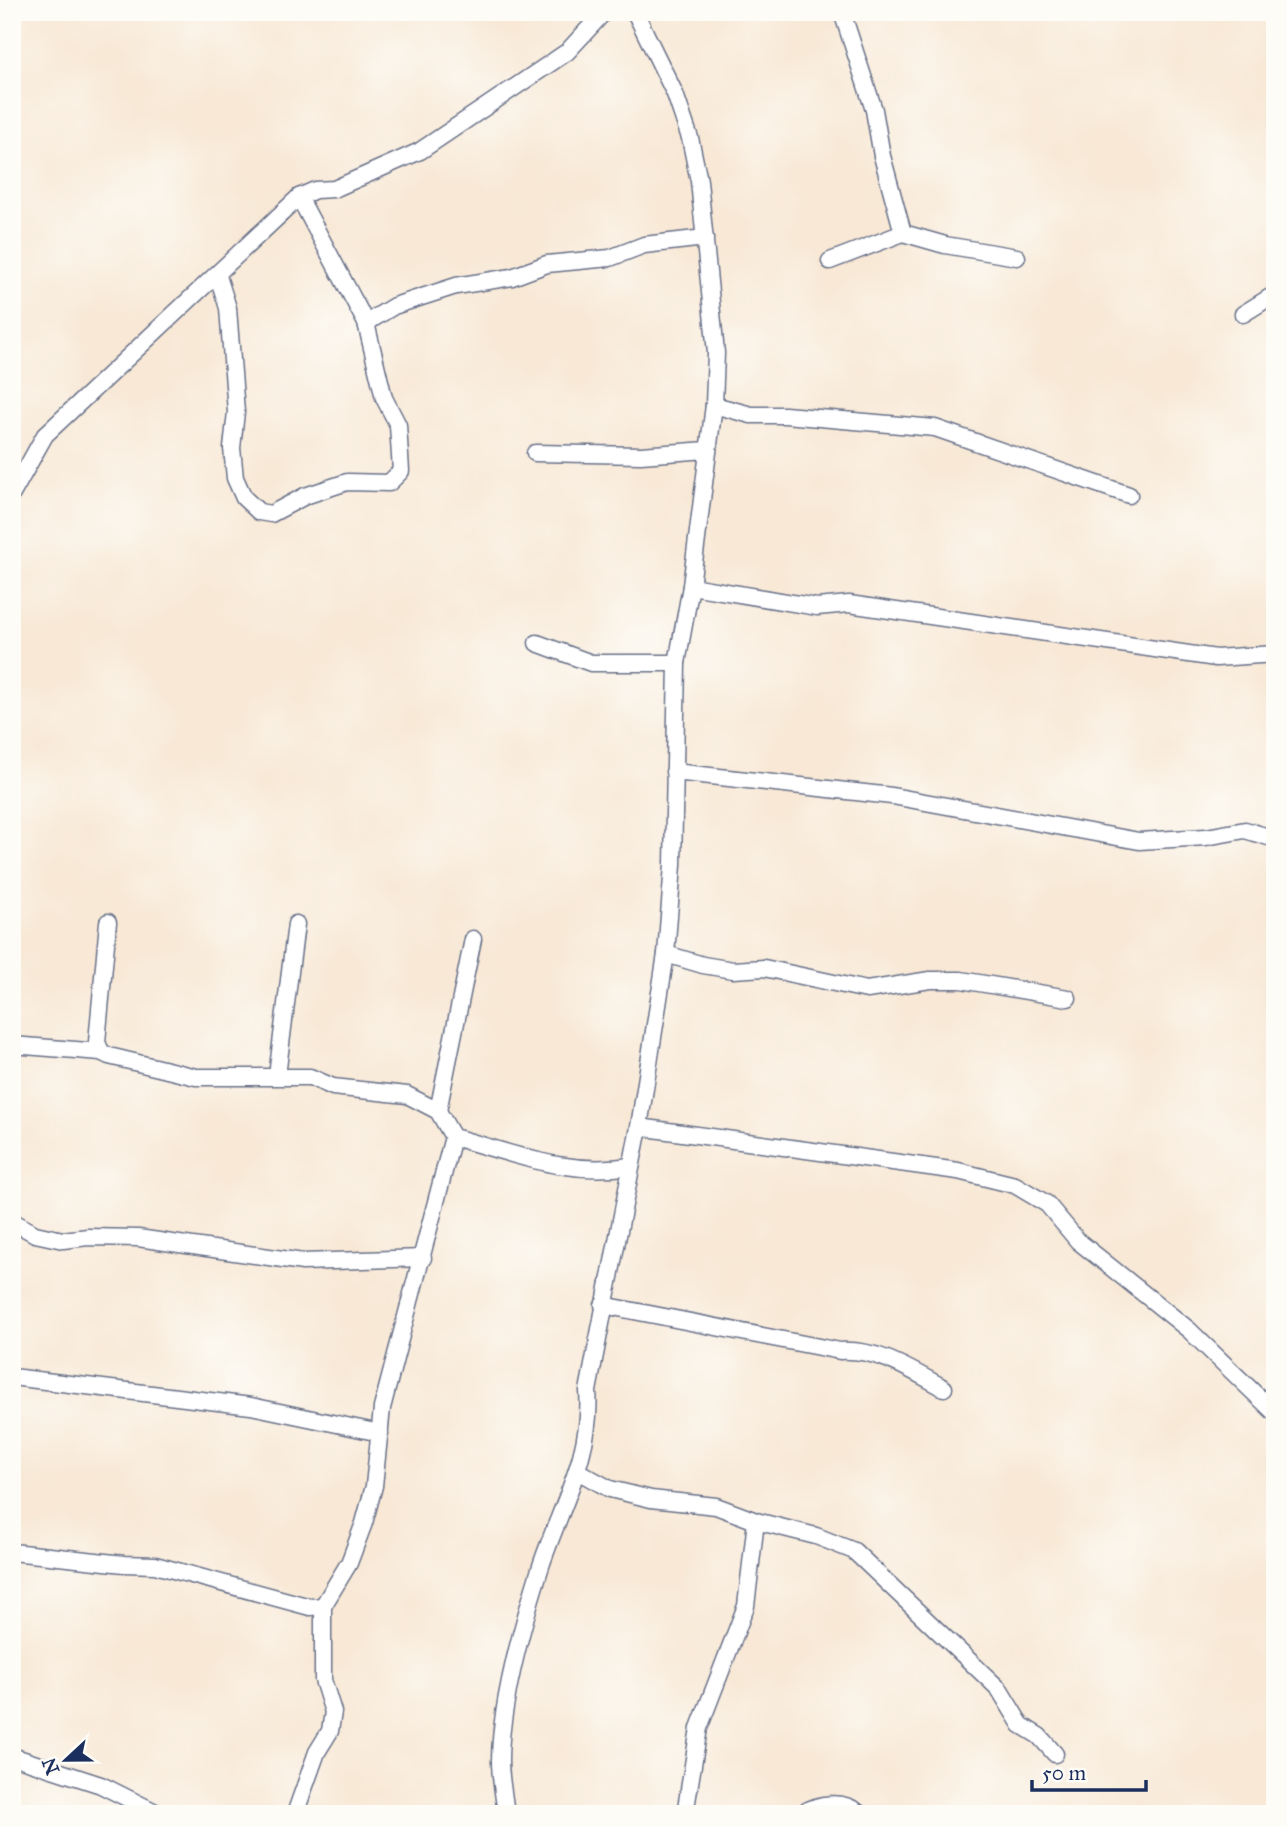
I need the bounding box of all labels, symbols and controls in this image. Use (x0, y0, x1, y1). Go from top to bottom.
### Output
north arrow (32, 1724, 102, 1794)
scale bar (1032, 1749, 1145, 1793)
text: N (37, 1754, 64, 1778)
text: 50 m (1042, 1760, 1087, 1786)

